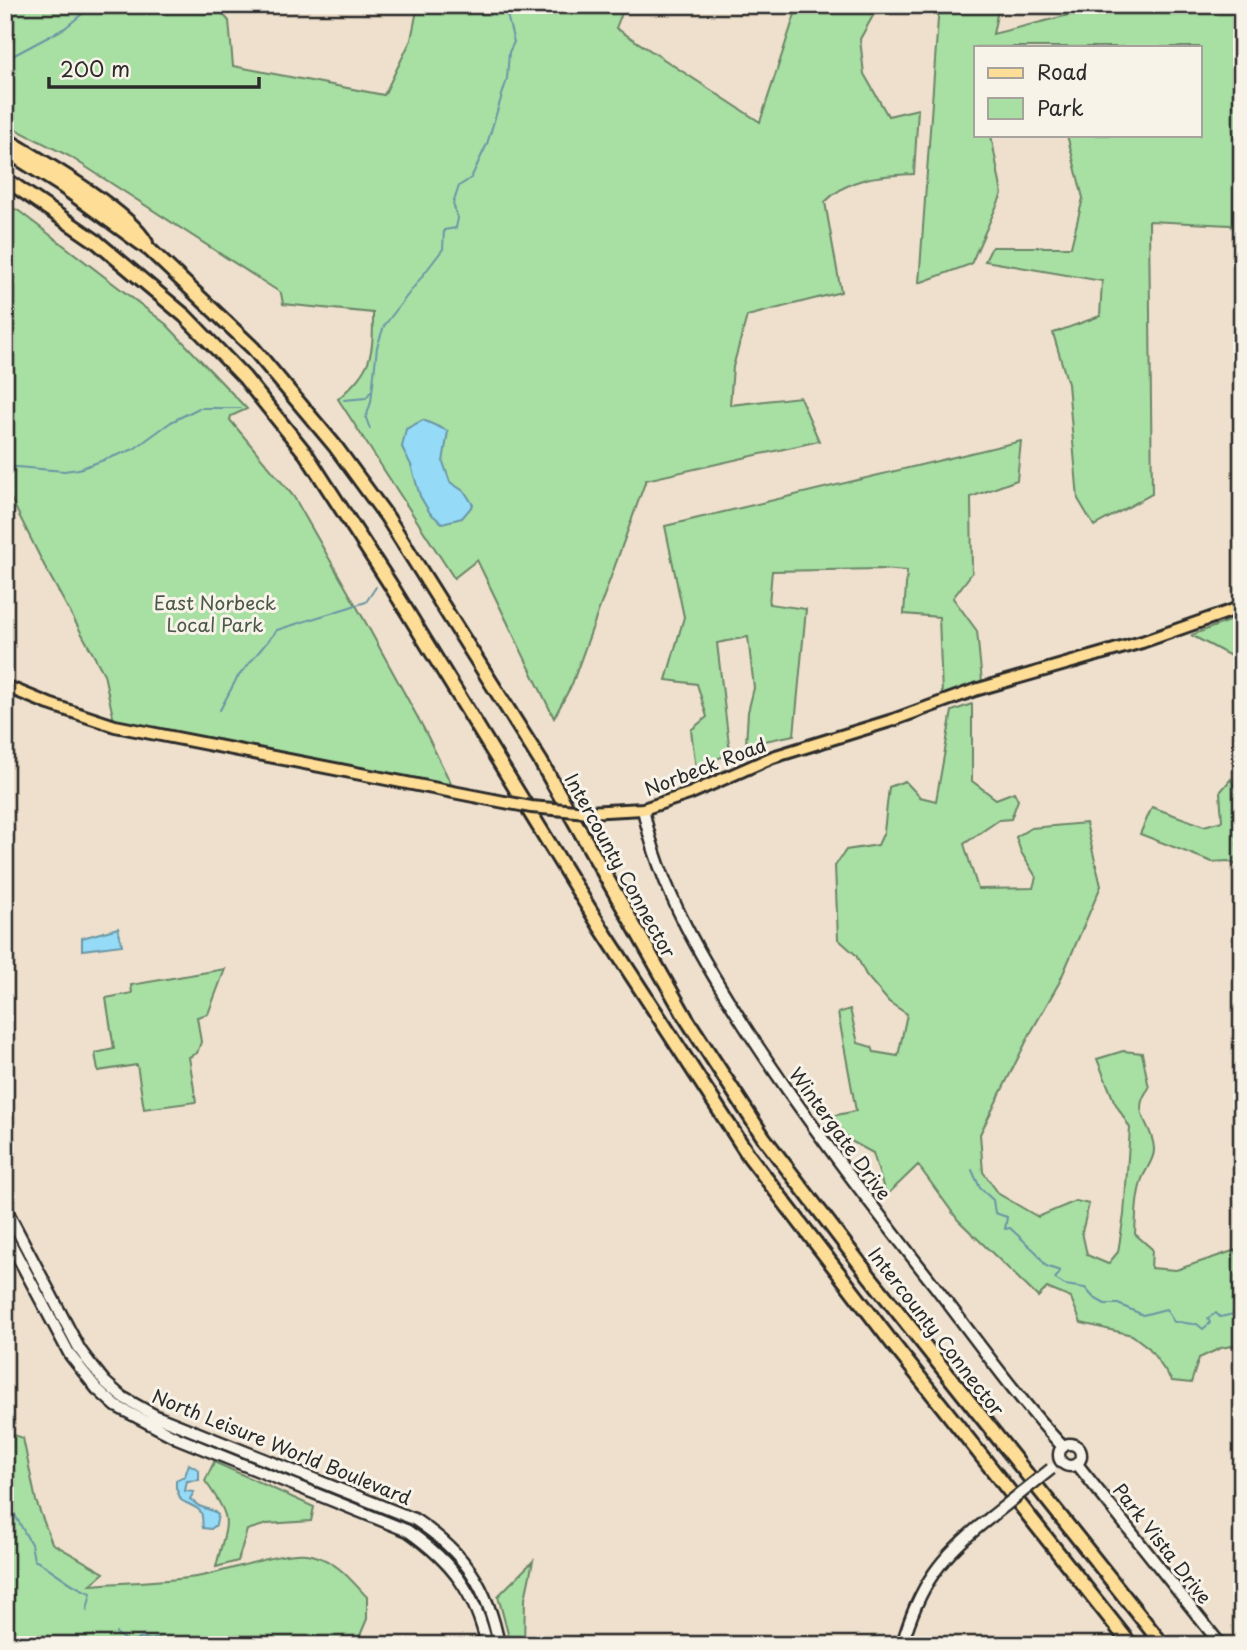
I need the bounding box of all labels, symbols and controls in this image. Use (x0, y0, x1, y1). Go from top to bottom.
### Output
scale bar (49, 46, 259, 90)
legend (974, 46, 1202, 136)
text: 200 m (60, 52, 130, 84)
text: Road (1037, 55, 1088, 87)
text: Park (1037, 91, 1084, 123)
park label: East Norbeck Local Park (154, 588, 277, 638)
street label: Norbeck Road (640, 730, 770, 802)
street label: Intercounty Connector (559, 768, 684, 962)
street label: Wintergate Drive (783, 1061, 899, 1205)
street label: Intercounty Connector (862, 1241, 1012, 1421)
street label: North Leisure World Boulevard (148, 1381, 416, 1511)
street label: Park Vista Drive (1107, 1477, 1219, 1609)

